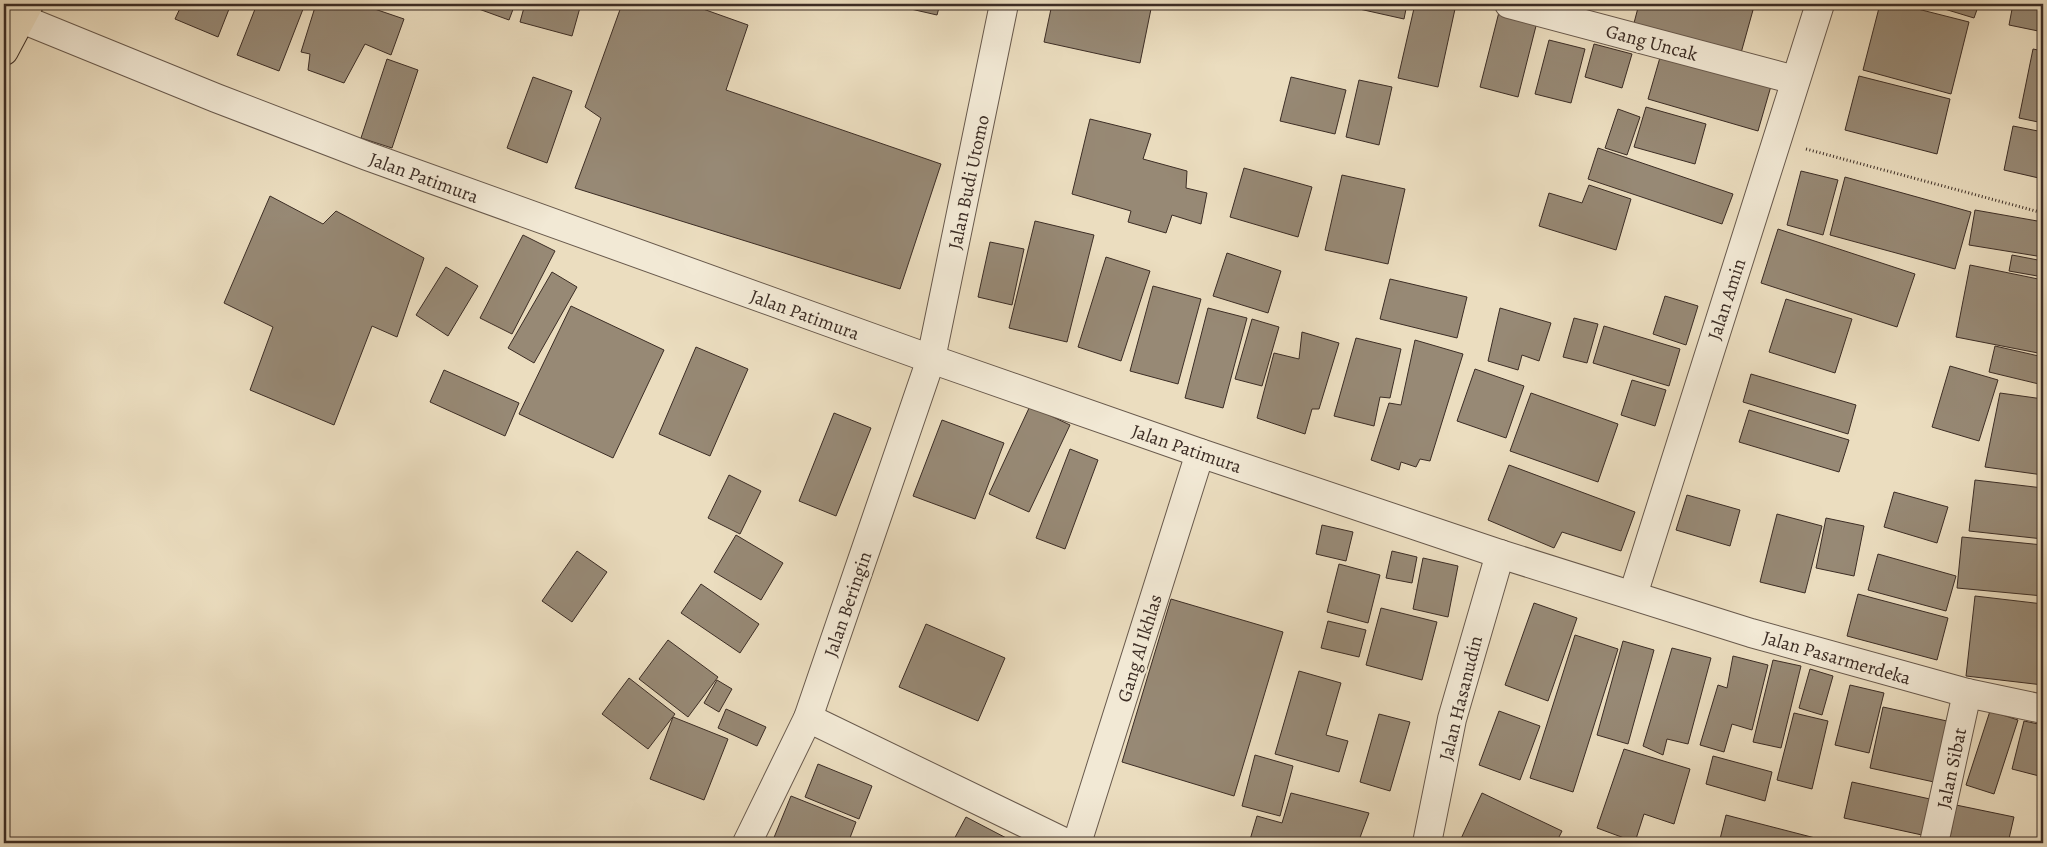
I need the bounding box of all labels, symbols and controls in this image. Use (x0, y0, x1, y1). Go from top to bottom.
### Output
street label: Gang Uncak (1603, 18, 1701, 68)
street label: Jalan Budi Utomo (942, 112, 996, 252)
street label: Jalan Patimura (365, 146, 482, 210)
street label: Jalan Amin (1702, 255, 1752, 343)
street label: Jalan Patimura (746, 283, 863, 347)
street label: Jalan Patimura (1128, 418, 1245, 480)
street label: Jalan Beringin (818, 548, 878, 661)
street label: Gang Al Ikhlas (1111, 591, 1169, 706)
street label: Jalan Pasarmerdeka (1760, 624, 1914, 692)
street label: Jalan Hasanudin (1433, 633, 1489, 764)
street label: Jalan Sibat (1931, 725, 1973, 811)

